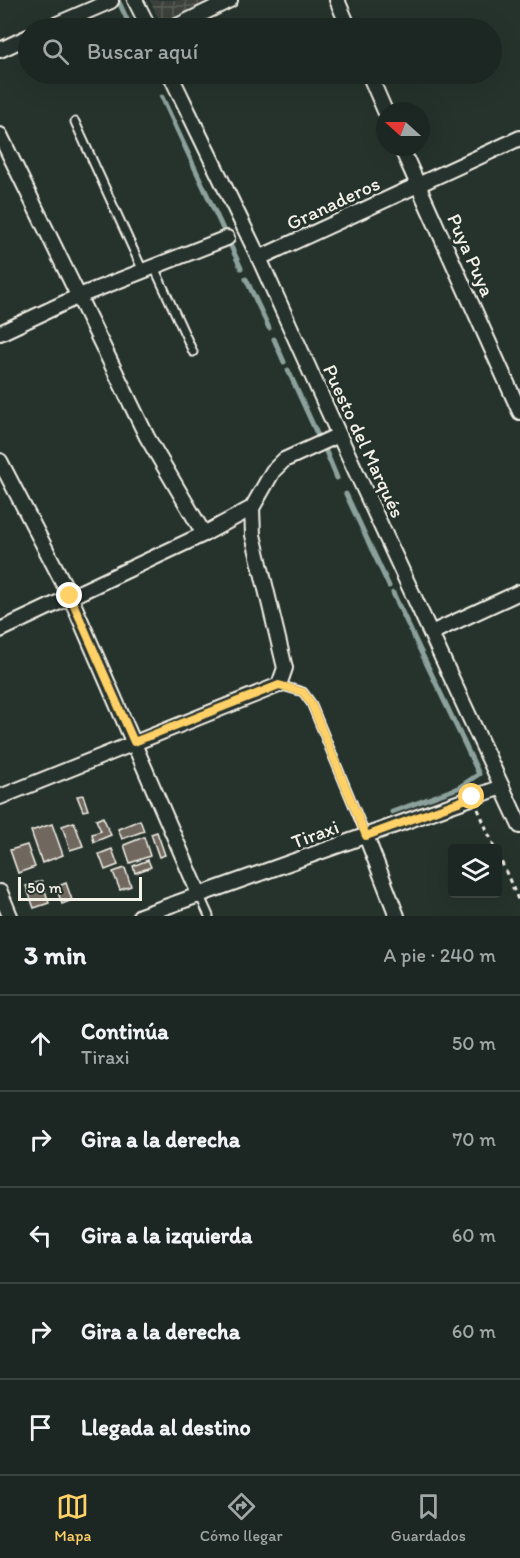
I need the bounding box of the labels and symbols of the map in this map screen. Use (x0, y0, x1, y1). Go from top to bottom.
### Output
north arrow (376, 102, 430, 156)
street label: Granaderos (282, 171, 384, 235)
street label: Puya Puya (442, 210, 500, 301)
street label: Puesto del Marqués (318, 360, 410, 522)
route end (56, 582, 82, 608)
route start (458, 783, 484, 809)
street label: Tiraxi (288, 814, 342, 854)
scale bar (18, 874, 142, 902)

